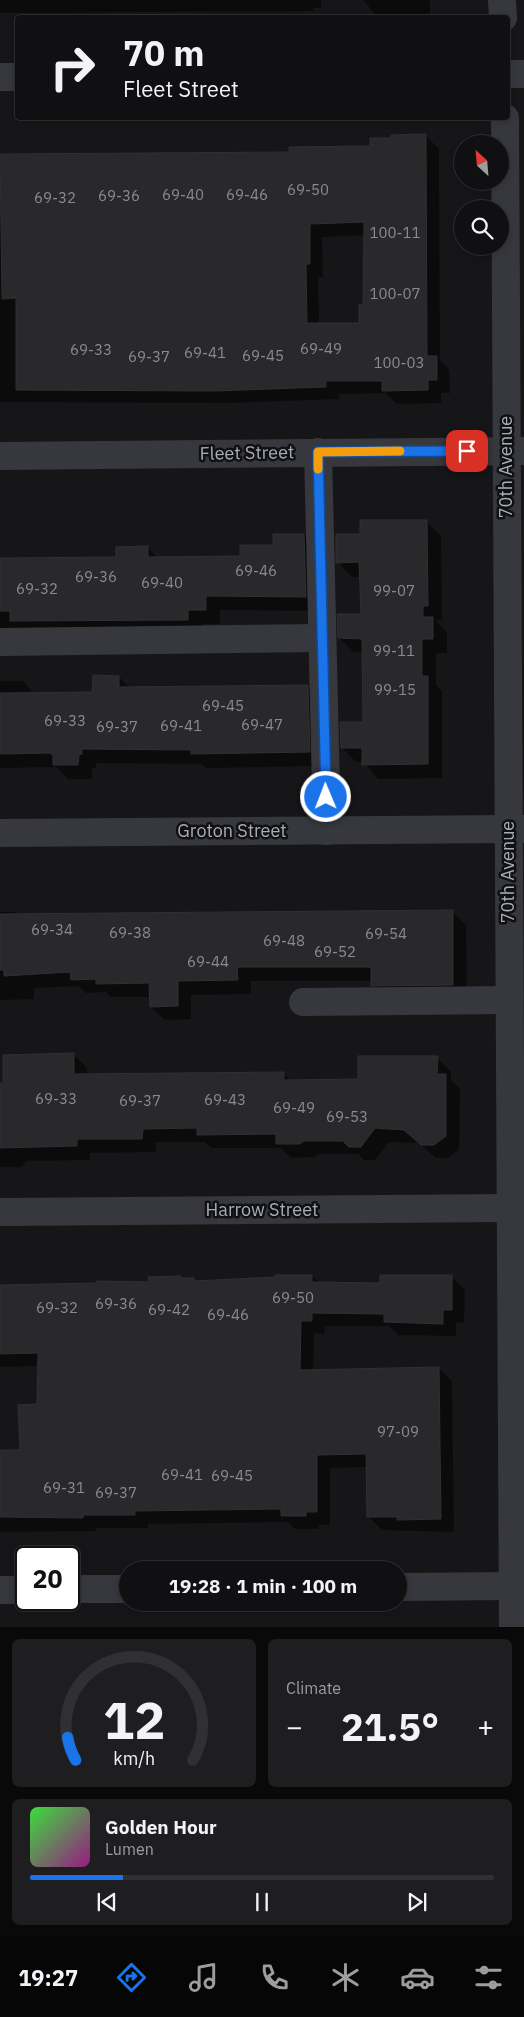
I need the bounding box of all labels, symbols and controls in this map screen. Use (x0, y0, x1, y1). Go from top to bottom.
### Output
text: 70 m (123, 30, 205, 76)
icon: right (40, 35, 105, 100)
text: Fleet Street (123, 74, 239, 103)
north arrow (454, 135, 509, 190)
map controls (454, 135, 509, 255)
house number: 69-50 (287, 180, 329, 199)
house number: 69-40 (162, 185, 204, 204)
house number: 69-46 (226, 185, 268, 204)
house number: 69-36 (98, 186, 140, 205)
house number: 69-32 (34, 188, 76, 207)
button: search (454, 200, 509, 255)
house number: 100-11 (370, 223, 421, 242)
house number: 100-07 (370, 284, 421, 303)
house number: 69-49 (300, 339, 342, 358)
house number: 69-33 (70, 340, 112, 359)
house number: 69-41 (184, 343, 226, 362)
house number: 69-45 (242, 346, 284, 365)
house number: 69-37 (128, 347, 170, 366)
house number: 100-03 (374, 353, 425, 372)
street label: 70th Avenue (494, 416, 517, 518)
pin (446, 430, 488, 472)
icon: arrive (453, 437, 481, 465)
street label: Fleet Street (199, 440, 295, 465)
house number: 69-46 (235, 561, 277, 580)
house number: 69-36 (75, 567, 117, 586)
house number: 69-40 (141, 573, 183, 592)
house number: 69-32 (16, 579, 58, 598)
house number: 99-07 (373, 581, 415, 600)
house number: 99-11 (373, 641, 415, 660)
house number: 99-15 (374, 680, 416, 699)
house number: 69-45 (202, 696, 244, 715)
house number: 69-33 (44, 711, 86, 730)
house number: 69-47 (241, 715, 283, 734)
house number: 69-41 (160, 716, 202, 735)
house number: 69-37 (96, 717, 138, 736)
position arrow (299, 770, 351, 822)
street label: Groton Street (177, 819, 287, 842)
street label: 70th Avenue (496, 821, 519, 923)
house number: 69-34 (31, 920, 73, 939)
house number: 69-38 (109, 923, 151, 942)
house number: 69-54 (365, 924, 407, 943)
house number: 69-48 (263, 931, 305, 950)
house number: 69-52 (314, 942, 356, 961)
house number: 69-44 (187, 952, 229, 971)
house number: 69-33 (35, 1089, 77, 1108)
house number: 69-43 (204, 1090, 246, 1109)
house number: 69-37 (119, 1091, 161, 1110)
house number: 69-49 (273, 1098, 315, 1117)
house number: 69-53 (326, 1107, 368, 1126)
street label: Harrow Street (206, 1198, 318, 1221)
house number: 69-50 (272, 1288, 314, 1307)
house number: 69-36 (95, 1294, 137, 1313)
house number: 69-32 (36, 1298, 78, 1317)
house number: 69-42 (148, 1300, 190, 1319)
house number: 69-46 (207, 1305, 249, 1324)
house number: 97-09 (377, 1422, 419, 1441)
house number: 69-41 (161, 1465, 203, 1484)
house number: 69-45 (211, 1466, 253, 1485)
house number: 69-31 (43, 1478, 85, 1497)
house number: 69-37 (95, 1483, 137, 1502)
speed limit sign: 20 (15, 1546, 80, 1611)
text: 19:28 · 1 min · 100 m (169, 1574, 357, 1598)
text: Climate (286, 1678, 341, 1698)
text: 12 (103, 1686, 165, 1753)
text: 21.5° (341, 1702, 439, 1751)
text: − (286, 1708, 303, 1745)
text: + (477, 1708, 494, 1745)
text: km/h (113, 1747, 155, 1770)
text: Golden Hour (105, 1815, 217, 1839)
text: Lumen (105, 1839, 154, 1859)
icon: previous (93, 1888, 121, 1916)
icon: pause (248, 1888, 276, 1916)
icon: next (403, 1888, 431, 1916)
icon: directions (114, 1960, 149, 1995)
icon: music (186, 1960, 221, 1995)
icon: phone (257, 1960, 292, 1995)
icon: climate (328, 1960, 363, 1995)
icon: car (400, 1960, 435, 1995)
icon: filters (471, 1960, 506, 1995)
text: 19:27 (18, 1963, 78, 1992)

